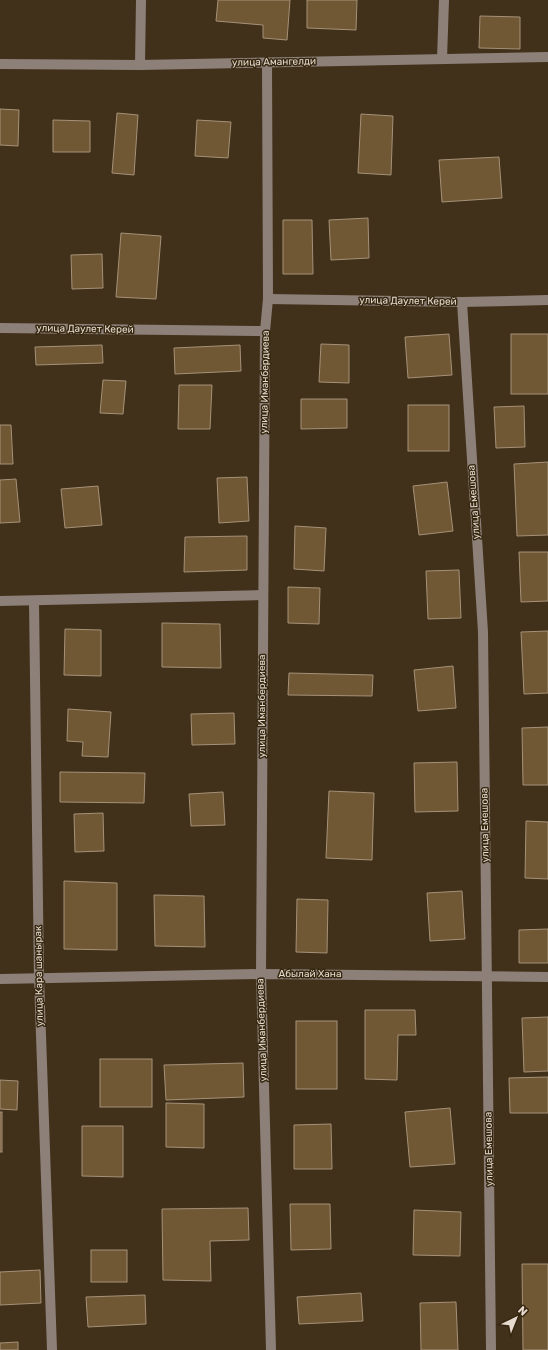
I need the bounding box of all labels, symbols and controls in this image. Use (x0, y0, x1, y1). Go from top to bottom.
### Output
street label: улица Амангелди (232, 55, 316, 69)
street label: улица Даулет Керей (359, 294, 457, 308)
street label: улица Даулет Керей (36, 322, 134, 336)
street label: улица Иманбердиева (258, 330, 272, 434)
street label: улица Емешова (465, 464, 483, 540)
street label: улица Иманбердиева (256, 654, 268, 758)
street label: улица Емешова (478, 788, 492, 862)
street label: улица Кара шанырак (32, 925, 46, 1026)
street label: Абылай Хана (279, 968, 341, 980)
street label: улица Иманбердиева (254, 978, 270, 1082)
street label: улица Емешова (482, 1112, 496, 1186)
north arrow (496, 1298, 536, 1338)
text: N (515, 1304, 530, 1319)

